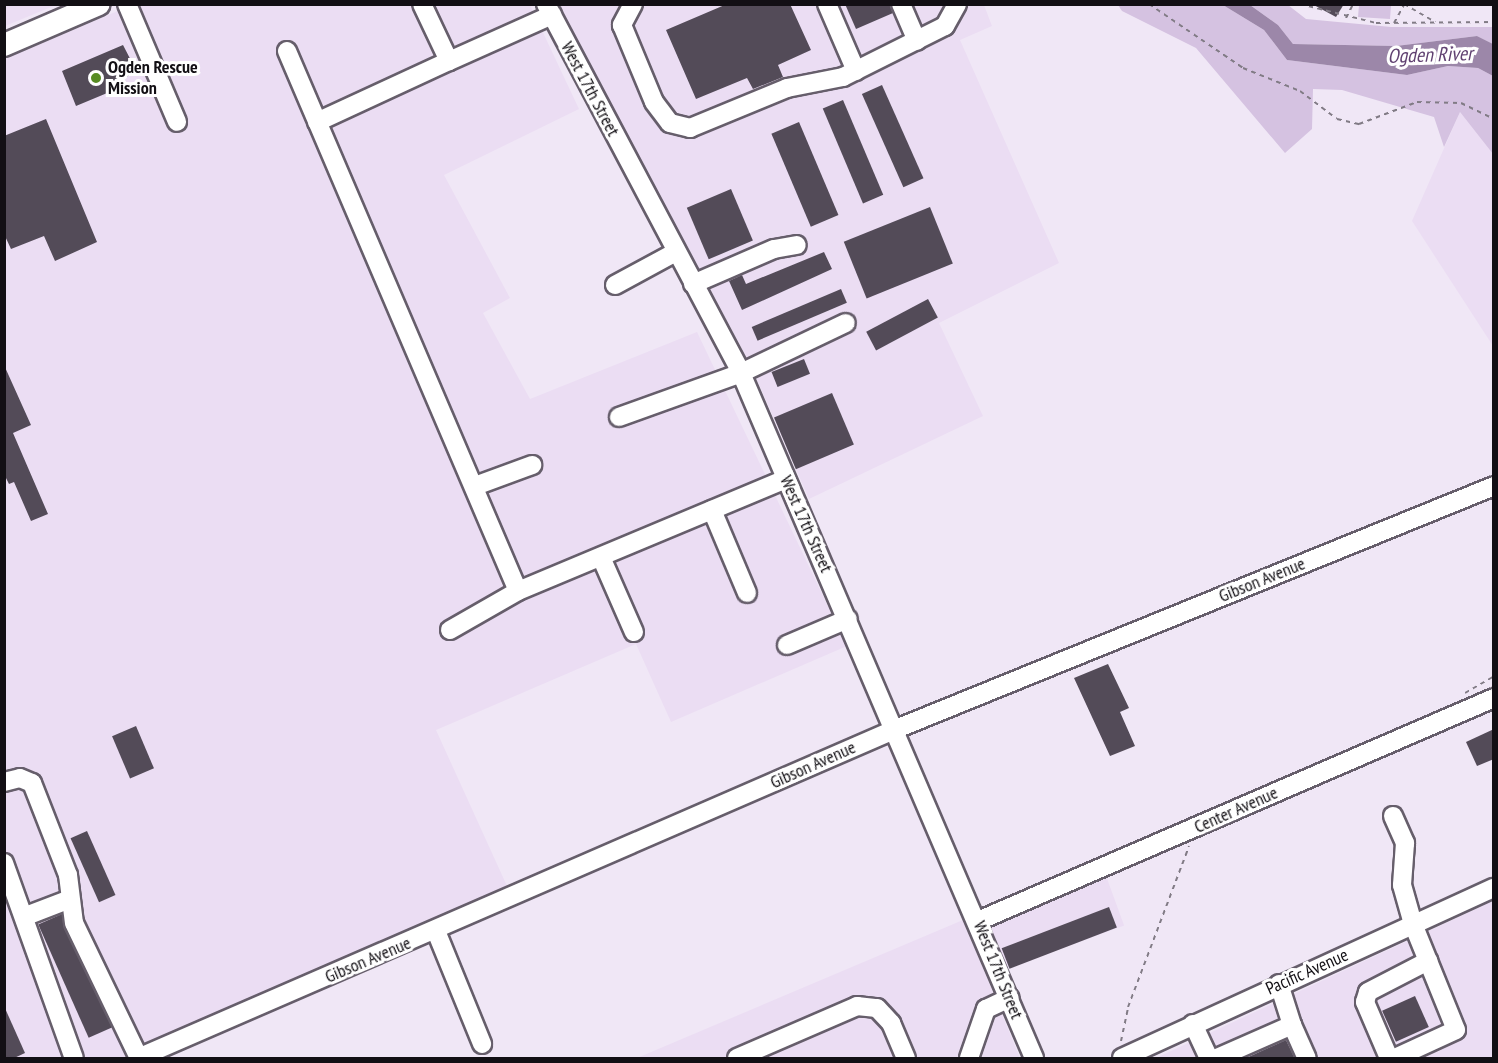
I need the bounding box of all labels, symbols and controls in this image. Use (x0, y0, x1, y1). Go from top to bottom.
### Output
street label: West 17th Street (556, 38, 624, 140)
water label: Ogden River (1387, 42, 1473, 68)
place label: Ogden Rescue Mission (108, 57, 198, 100)
marker: Ogden Rescue Mission (89, 71, 103, 85)
street label: West 17th Street (775, 472, 837, 576)
street label: Gibson Avenue (1215, 553, 1309, 607)
street label: Gibson Avenue (767, 736, 859, 794)
street label: Center Avenue (1191, 782, 1281, 838)
street label: West 17th Street (969, 918, 1027, 1022)
street label: Gibson Avenue (322, 932, 414, 988)
street label: Pacific Avenue (1262, 944, 1352, 1000)

